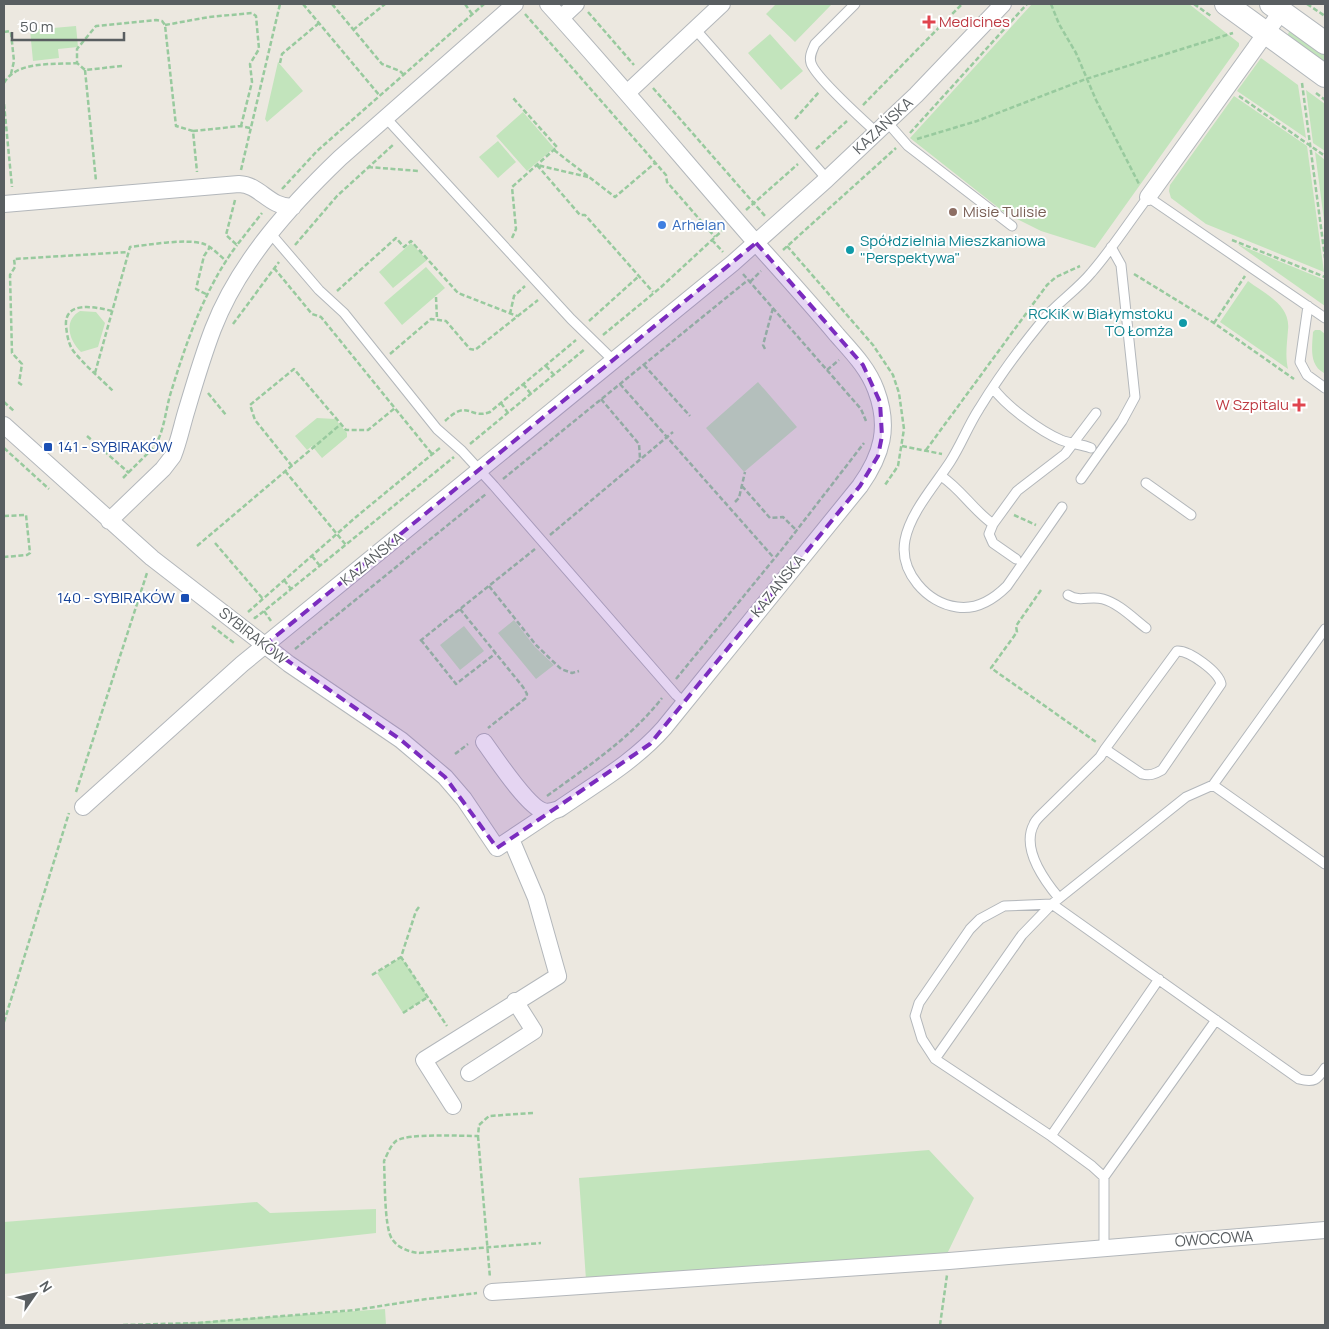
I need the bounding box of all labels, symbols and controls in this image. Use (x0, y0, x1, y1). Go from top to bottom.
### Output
scale bar (12, 10, 125, 42)
place label: Medicines (939, 11, 1010, 32)
text: 50 m (20, 16, 54, 37)
marker: Medicines (923, 16, 935, 28)
street label: KAZAŃSKA (848, 92, 918, 159)
place label: Misie Tulisie (963, 201, 1047, 222)
marker: Misie Tulisie (947, 206, 959, 218)
place label: Arhelan (672, 214, 725, 235)
marker: Arhelan (656, 219, 668, 231)
place label: Spółdzielnia Mieszkaniowa "Perspektywa" (860, 230, 1046, 268)
marker: Spółdzielnia Mieszkaniowa "Perspektywa" (844, 244, 856, 256)
place label: RCKiK w Białymstoku TO Łomża (1028, 303, 1173, 341)
marker: RCKiK w Białymstoku TO Łomża (1177, 317, 1189, 329)
place label: W Szpitalu (1216, 394, 1289, 415)
marker: W Szpitalu (1293, 399, 1305, 411)
place label: 141 - SYBIRAKÓW (58, 436, 172, 457)
marker: 141 - SYBIRAKÓW (42, 441, 54, 453)
street label: KAZAŃSKA (336, 527, 408, 590)
street label: KAZAŃSKA (746, 550, 810, 621)
place label: 140 - SYBIRAKÓW (57, 587, 175, 608)
marker: 140 - SYBIRAKÓW (179, 592, 191, 604)
street label: SYBIRAKÓW (215, 602, 292, 669)
street label: OWOCOWA (1174, 1225, 1254, 1252)
north arrow (10, 1269, 60, 1319)
text: N (36, 1277, 57, 1296)

